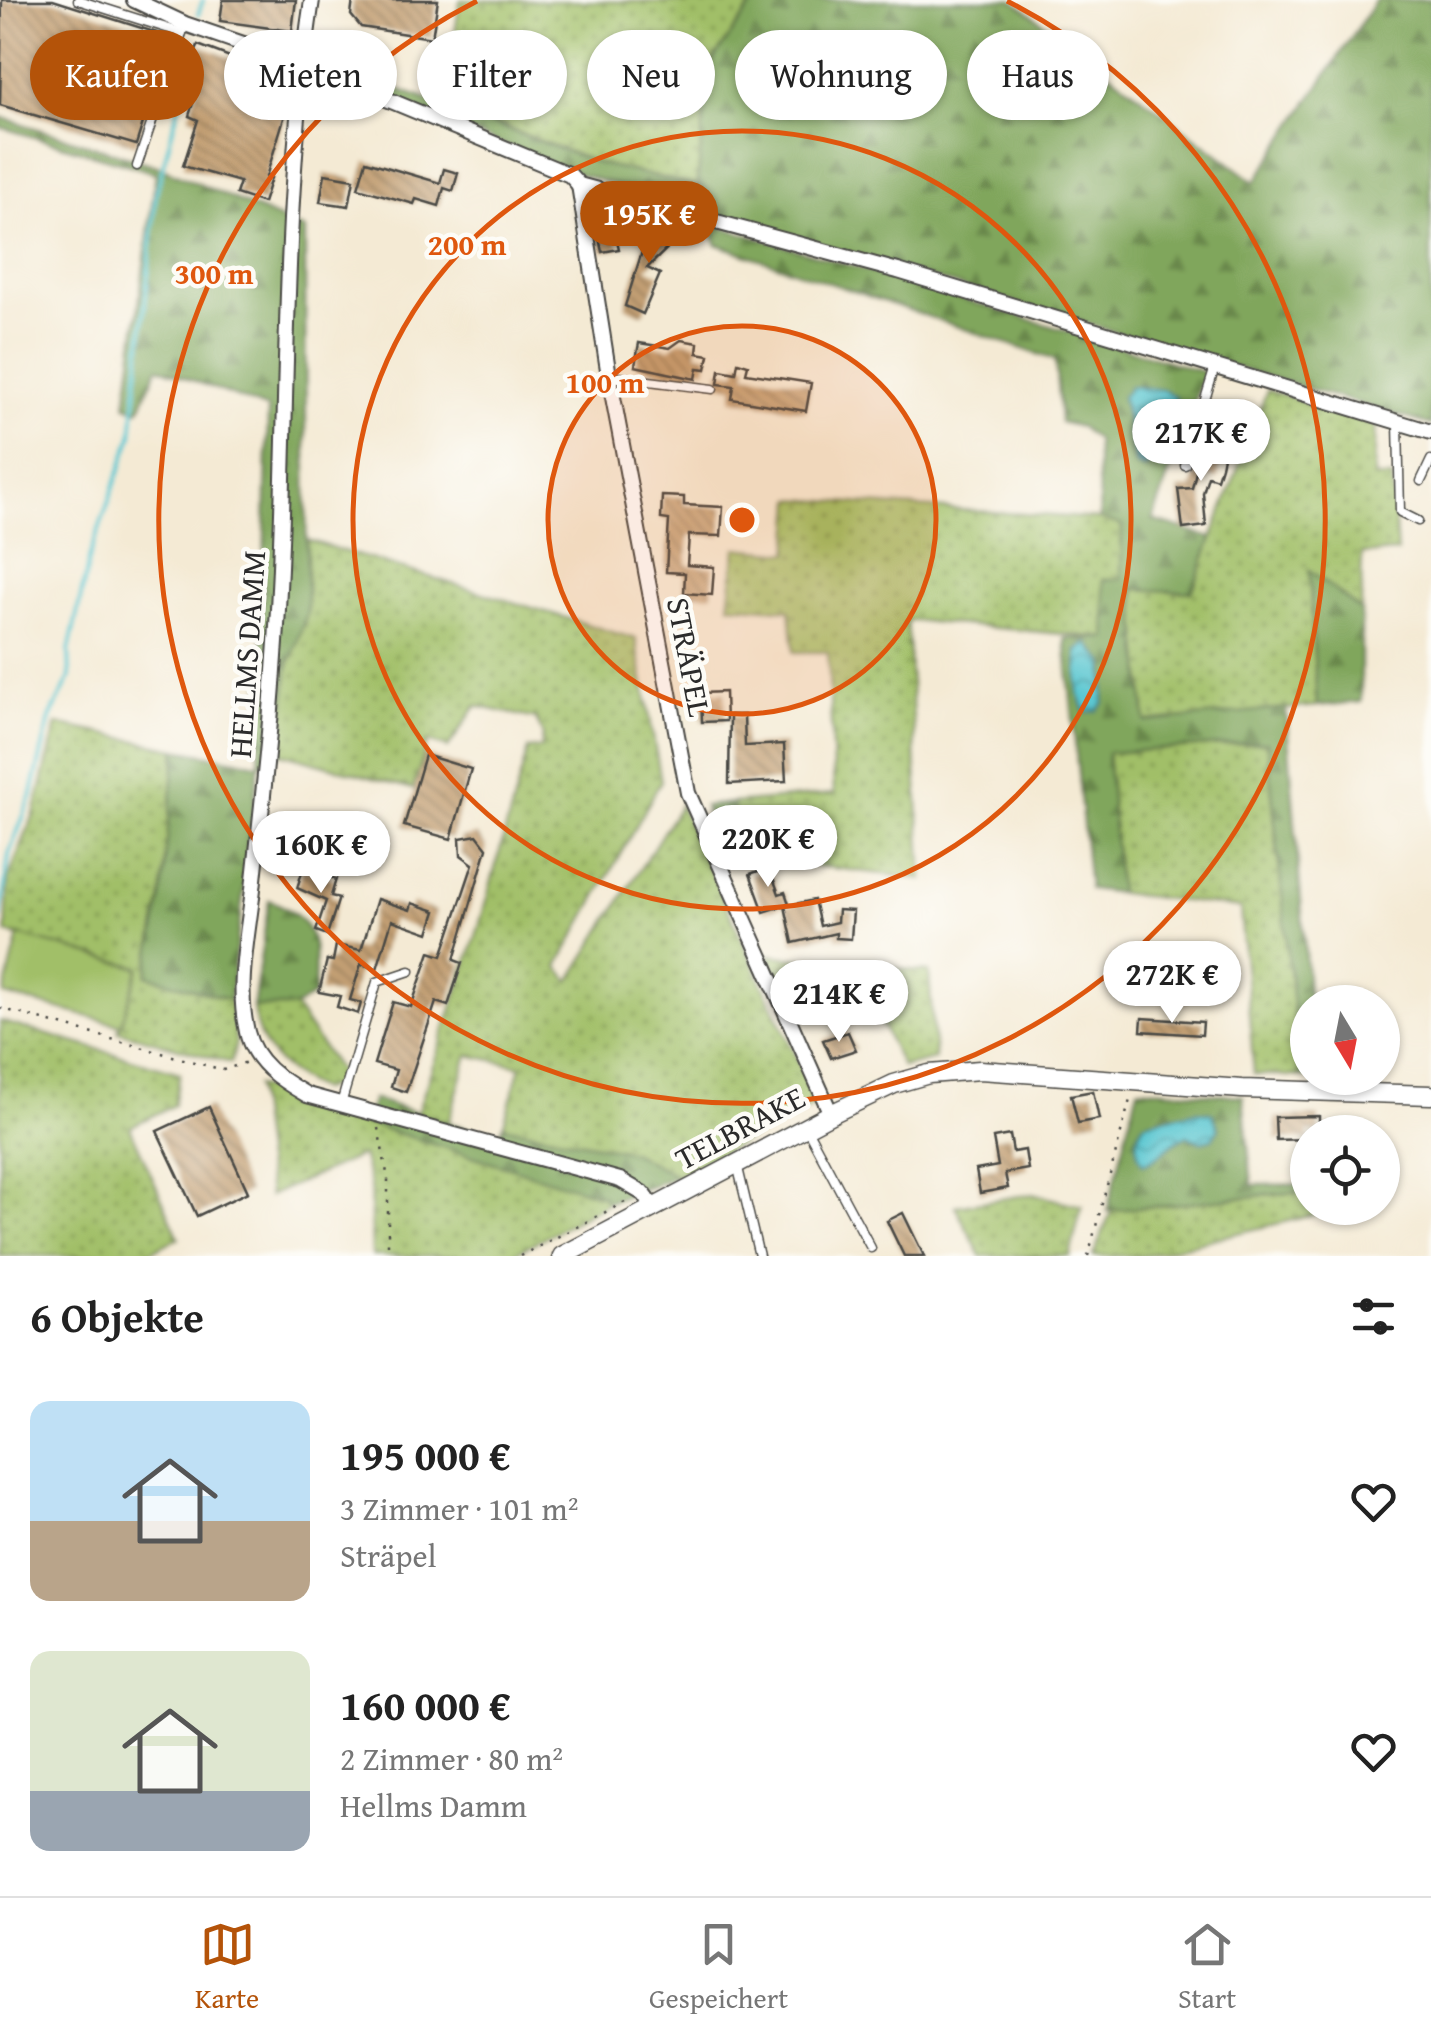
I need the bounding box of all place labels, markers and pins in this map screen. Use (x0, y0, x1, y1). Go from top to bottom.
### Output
pin: 195K € (568, 181, 730, 266)
pin: 217K € (1120, 399, 1282, 484)
centre of rings (724, 502, 760, 538)
pin: 220K € (687, 805, 849, 890)
pin: 160K € (240, 811, 402, 896)
pin: 272K € (1091, 941, 1253, 1026)
pin: 214K € (758, 960, 920, 1045)

